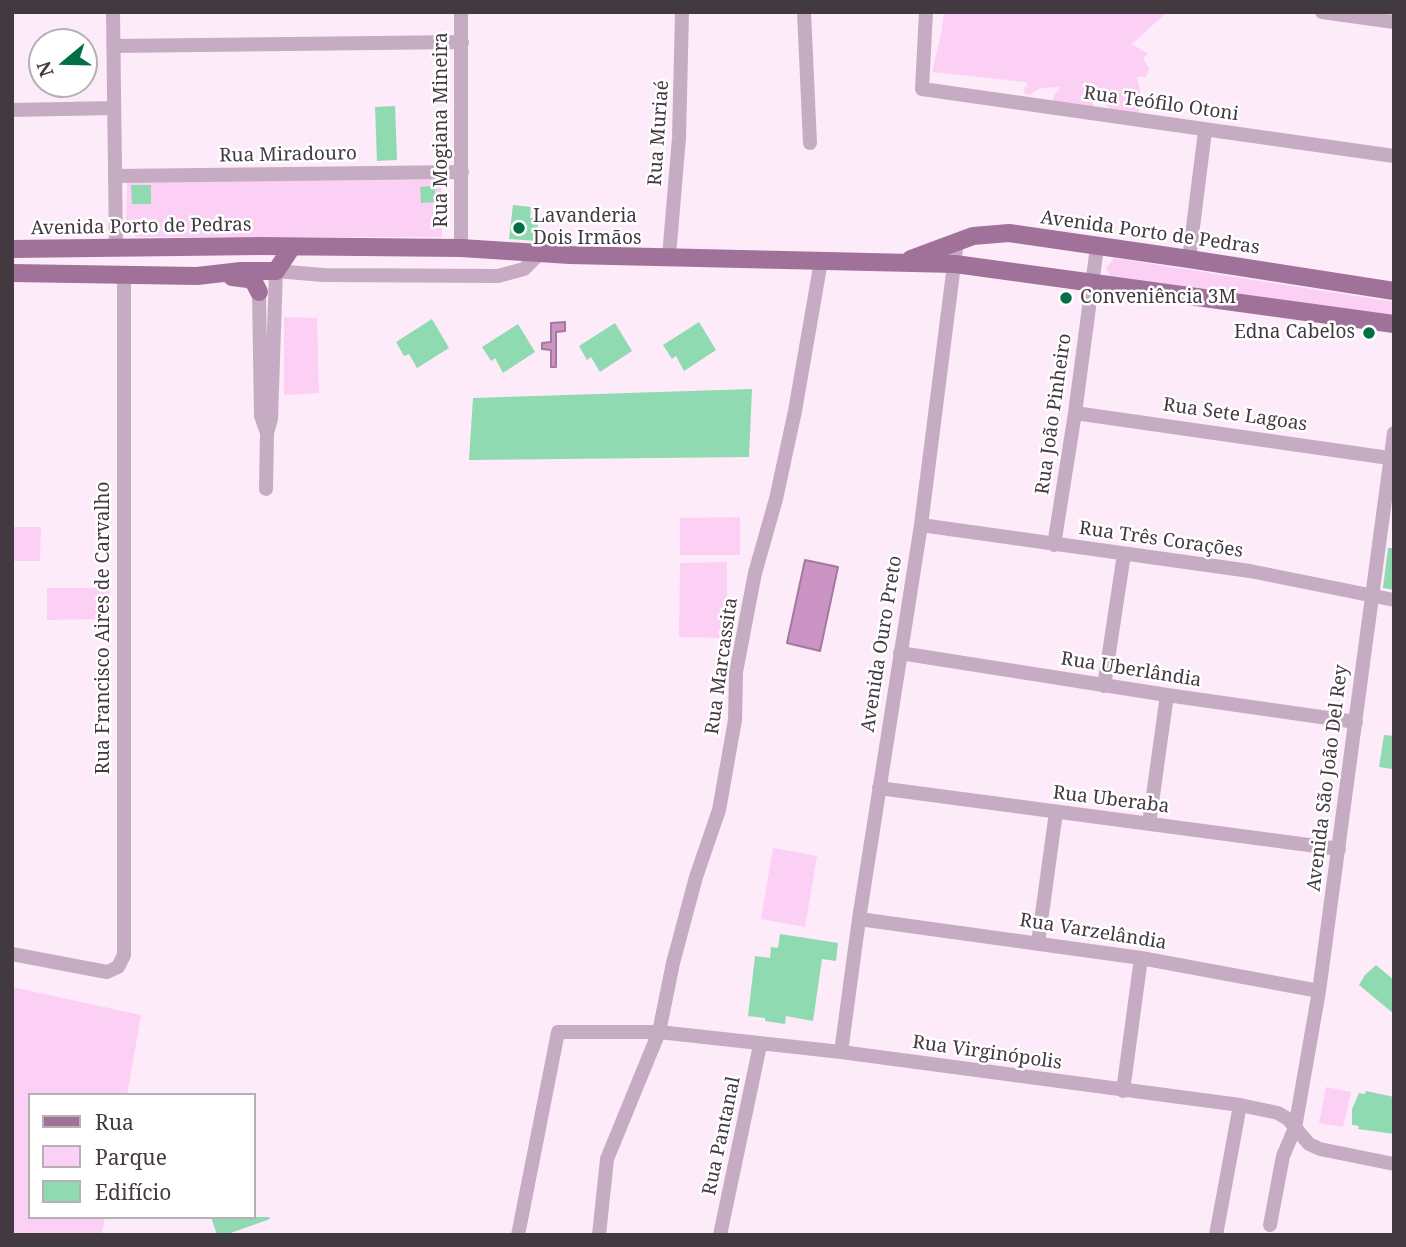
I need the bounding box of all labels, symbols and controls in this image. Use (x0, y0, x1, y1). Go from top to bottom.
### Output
north arrow (28, 28, 98, 98)
street label: Rua Mogiana Mineira (431, 32, 453, 228)
text: N (30, 58, 60, 81)
street label: Rua Muriaé (644, 79, 674, 187)
street label: Rua Teófilo Otoni (1082, 82, 1240, 126)
street label: Rua Miradouro (219, 142, 357, 168)
place label: Lavanderia Dois Irmãos (533, 206, 641, 250)
street label: Avenida Porto de Pedras (1039, 206, 1261, 260)
street label: Avenida Porto de Pedras (30, 214, 252, 240)
marker: Lavanderia Dois Irmãos (511, 220, 527, 236)
place label: Conveniência 3M (1080, 287, 1236, 309)
marker: Conveniência 3M (1058, 290, 1074, 306)
place label: Edna Cabelos (1234, 322, 1355, 344)
marker: Edna Cabelos (1361, 325, 1377, 341)
street label: Rua João Pinheiro (1031, 332, 1077, 496)
street label: Rua Sete Lagoas (1161, 394, 1309, 436)
street label: Rua Francisco Aires de Carvalho (93, 482, 115, 774)
street label: Rua Três Corações (1078, 517, 1244, 563)
street label: Avenida Ouro Preto (857, 554, 907, 734)
street label: Rua Marcassita (701, 596, 743, 736)
street label: Rua Uberlândia (1059, 648, 1203, 692)
street label: Avenida São João Del Rey (1303, 663, 1353, 893)
street label: Rua Uberaba (1051, 782, 1171, 818)
street label: Rua Varzelândia (1018, 909, 1168, 955)
street label: Rua Virginópolis (911, 1031, 1063, 1075)
street label: Rua Pantanal (698, 1075, 746, 1197)
legend (28, 1093, 256, 1219)
text: Rua (95, 1108, 134, 1136)
text: Parque (95, 1143, 167, 1171)
text: Edifício (95, 1178, 171, 1206)

